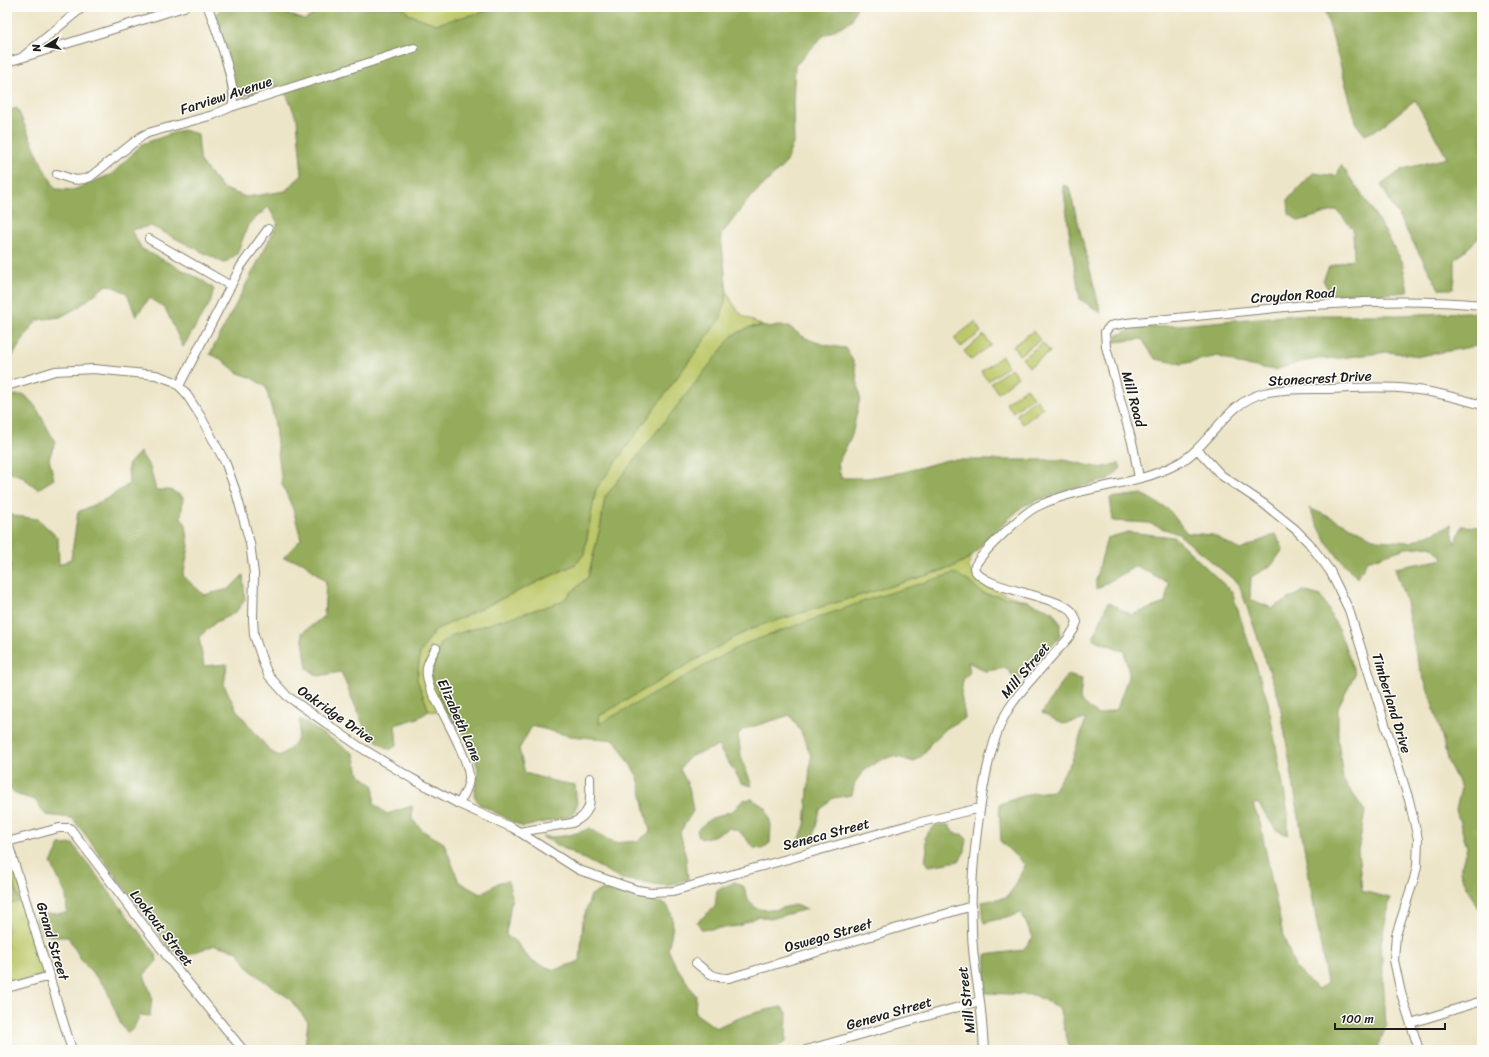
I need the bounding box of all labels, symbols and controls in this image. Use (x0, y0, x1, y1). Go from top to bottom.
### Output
north arrow (26, 26, 66, 66)
text: N (27, 42, 47, 54)
street label: Farview Avenue (177, 69, 276, 122)
street label: Croydon Road (1250, 280, 1338, 311)
street label: Stonecrest Drive (1268, 363, 1372, 394)
street label: Mill Road (1114, 368, 1153, 431)
street label: Mill Street (994, 636, 1057, 704)
street label: Timberland Drive (1364, 650, 1419, 757)
street label: Elizabeth Lane (430, 675, 489, 766)
street label: Oakridge Drive (292, 678, 380, 750)
street label: Seneca Street (780, 811, 872, 858)
street label: Lookout Street (123, 884, 200, 972)
street label: Grand Street (29, 899, 77, 985)
street label: Oswego Street (781, 911, 876, 960)
street label: Mill Street (950, 965, 983, 1035)
street label: Geneva Street (843, 989, 935, 1038)
scale bar (1335, 1005, 1445, 1031)
text: 100 m (1341, 1008, 1374, 1030)

